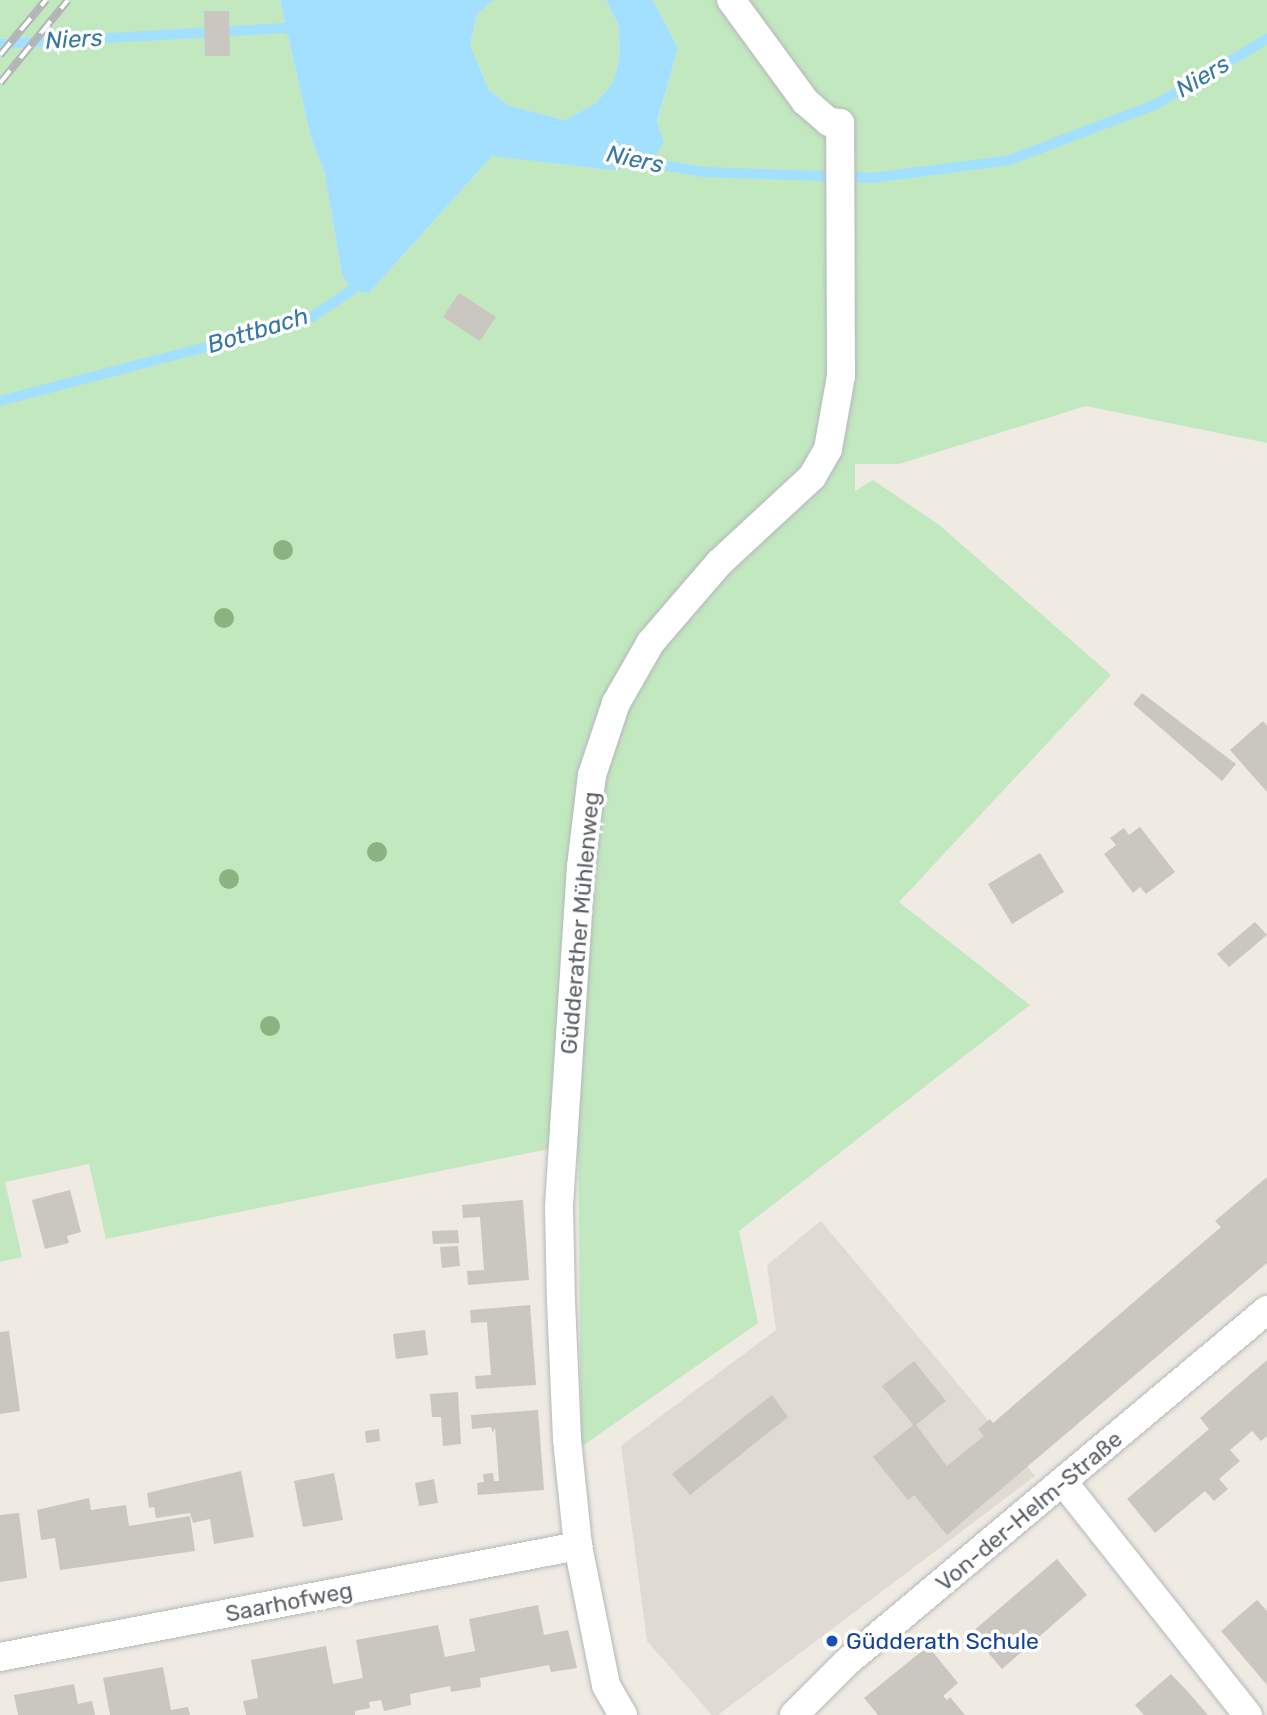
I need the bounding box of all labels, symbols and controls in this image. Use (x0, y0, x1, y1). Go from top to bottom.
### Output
water label: Niers (45, 24, 103, 56)
water label: Niers (1171, 50, 1235, 104)
water label: Niers (604, 140, 666, 180)
water label: Bottbach (204, 302, 312, 360)
street label: Güdderather Mühlenweg (555, 790, 605, 1056)
street label: Von-der-Helm-Straße (930, 1425, 1128, 1597)
street label: Saarhofweg (223, 1576, 355, 1628)
place label: Güdderath Schule (846, 1627, 1039, 1655)
marker: Güdderath Schule (824, 1633, 840, 1649)

